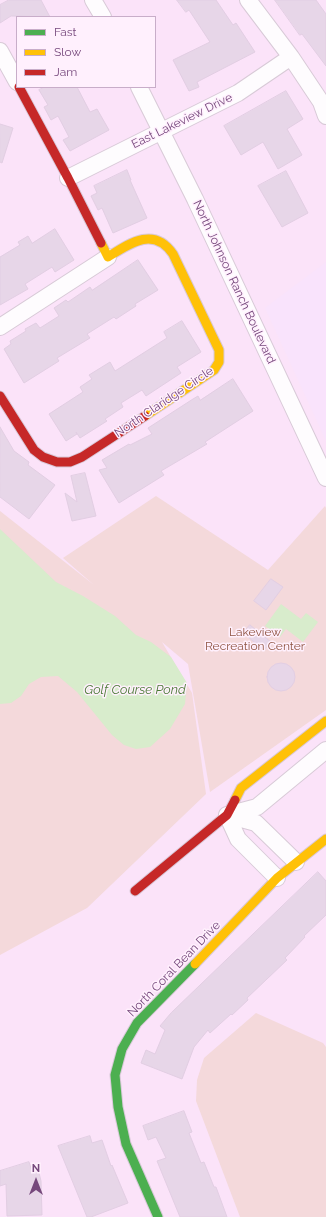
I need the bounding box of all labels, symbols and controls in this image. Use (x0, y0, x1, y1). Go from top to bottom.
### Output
legend (16, 16, 156, 88)
text: Fast (54, 25, 77, 39)
text: Slow (54, 45, 81, 59)
text: Jam (54, 65, 77, 79)
street label: East Lakeview Drive (129, 90, 235, 152)
street label: North Johnson Ranch Boulevard (190, 198, 278, 366)
street label: North Claridge Circle (112, 364, 216, 440)
park label: Lakeview Recreation Center (205, 625, 305, 653)
water label: Golf Course Pond (84, 682, 186, 698)
street label: North Coral Bean Drive (125, 918, 223, 1020)
north arrow (16, 1161, 56, 1201)
text: N (32, 1162, 40, 1175)

